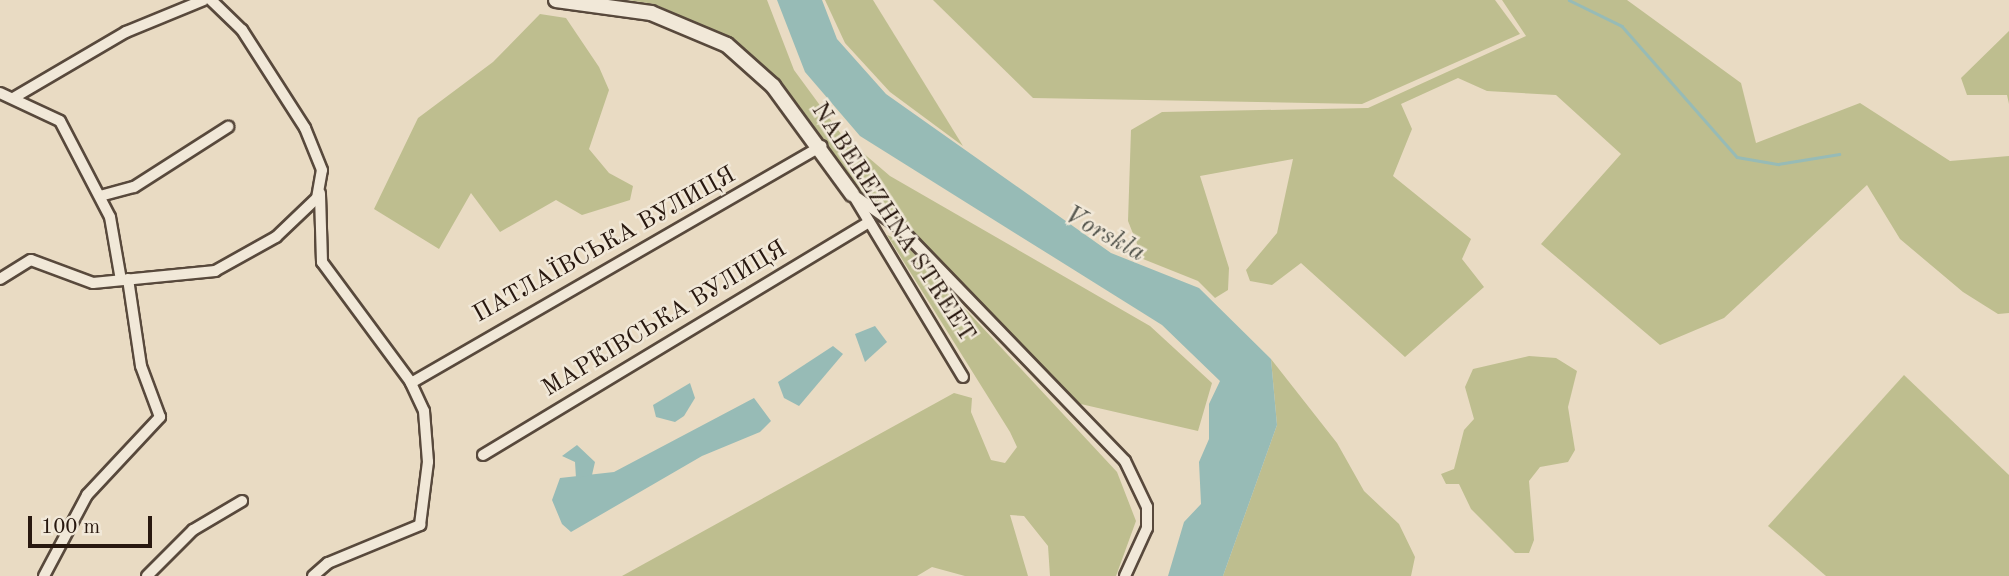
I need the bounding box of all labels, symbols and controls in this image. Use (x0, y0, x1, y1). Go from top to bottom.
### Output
street label: NABEREZHNA STREET (804, 98, 980, 348)
street label: ПАТЛАЇВСЬКА ВУЛИЦЯ (469, 162, 741, 330)
water label: Vorskla (1058, 200, 1150, 270)
street label: МАРКІВСЬКА ВУЛИЦЯ (538, 236, 792, 404)
scale bar (32, 503, 156, 546)
text: 100 m (41, 517, 100, 538)

